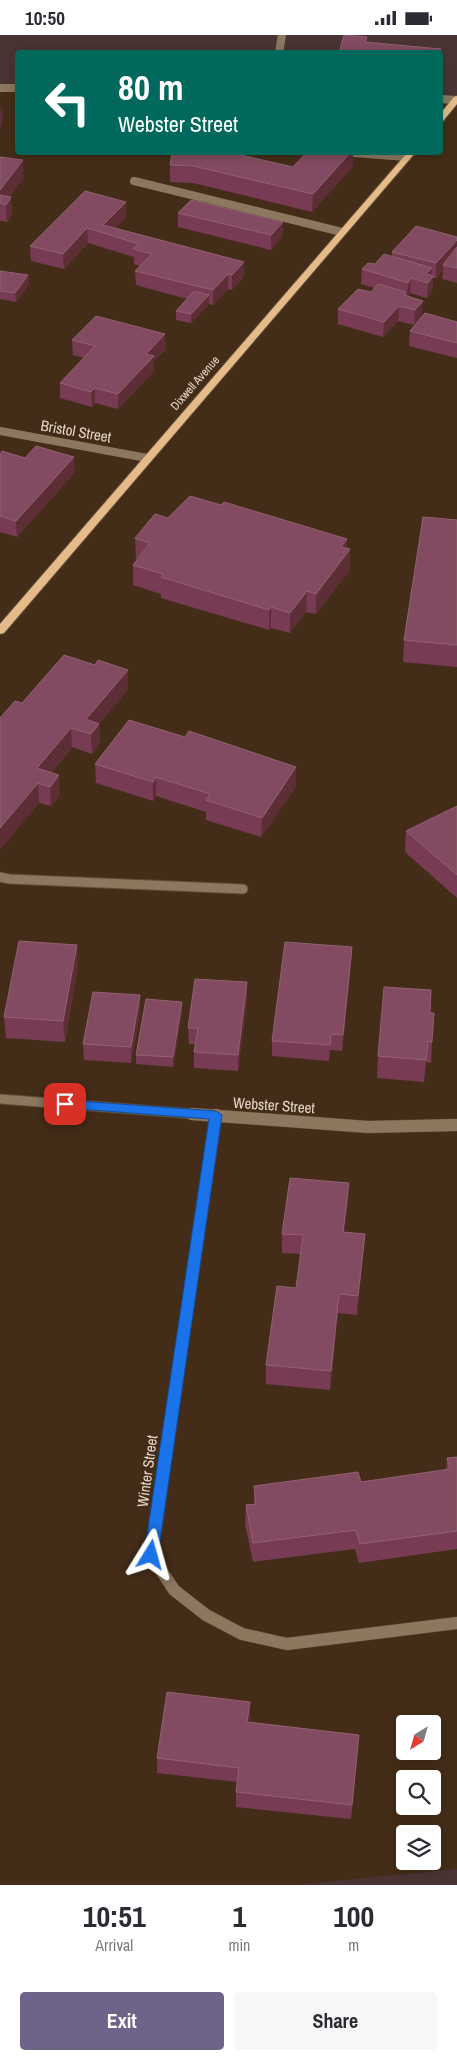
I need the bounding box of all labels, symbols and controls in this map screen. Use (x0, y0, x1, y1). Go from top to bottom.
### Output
text: 10:50 (25, 5, 65, 31)
text: 80 m (118, 64, 183, 111)
icon: left (35, 70, 100, 135)
text: Webster Street (118, 109, 238, 139)
street label: Dixwell Avenue (167, 352, 223, 414)
street label: Bristol Street (39, 414, 113, 448)
pin (44, 1083, 86, 1125)
icon: arrive (51, 1090, 79, 1118)
street label: Webster Street (232, 1092, 316, 1118)
street label: Winter Street (132, 1433, 163, 1508)
position arrow (124, 1528, 176, 1580)
north arrow (396, 1715, 441, 1760)
map controls (396, 1715, 441, 1870)
button: search (396, 1770, 441, 1815)
button: layers (396, 1825, 441, 1870)
text: 10:51 (83, 1896, 146, 1936)
text: 1 (233, 1896, 246, 1936)
text: 100 (333, 1896, 374, 1936)
text: Arrival (95, 1934, 133, 1956)
text: min (228, 1934, 250, 1956)
text: m (348, 1934, 359, 1956)
button: Exit (20, 1992, 224, 2050)
button: Share (234, 1992, 437, 2050)

